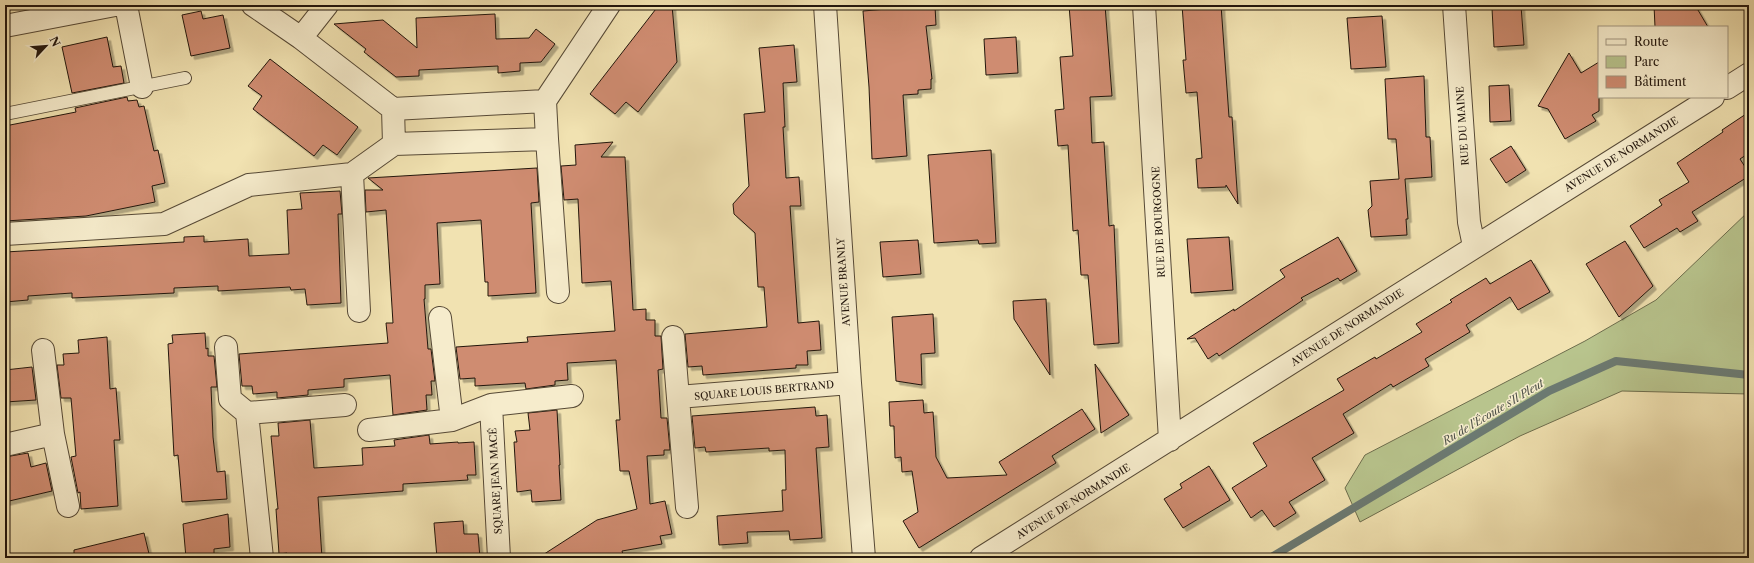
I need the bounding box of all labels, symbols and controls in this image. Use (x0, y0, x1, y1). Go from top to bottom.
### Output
north arrow (26, 26, 66, 66)
legend (1598, 26, 1728, 98)
text: N (47, 34, 64, 49)
text: Route (1634, 34, 1669, 49)
text: Parc (1634, 54, 1659, 69)
text: Bâtiment (1634, 74, 1687, 89)
street label: RUE DU MAINE (1453, 86, 1472, 166)
street label: AVENUE DE NORMANDIE (1561, 114, 1681, 195)
street label: RUE DE BOURGOGNE (1149, 166, 1168, 278)
street label: AVENUE BRANLY (834, 236, 853, 328)
street label: AVENUE DE NORMANDIE (1288, 286, 1406, 369)
water label: Ru de l'Écoute s'Il Pleut (1439, 376, 1547, 448)
street label: SQUARE LOUIS BERTRAND (694, 378, 835, 403)
street label: SQUARE JEAN MACÉ (486, 427, 505, 535)
street label: AVENUE DE NORMANDIE (1013, 461, 1133, 542)

